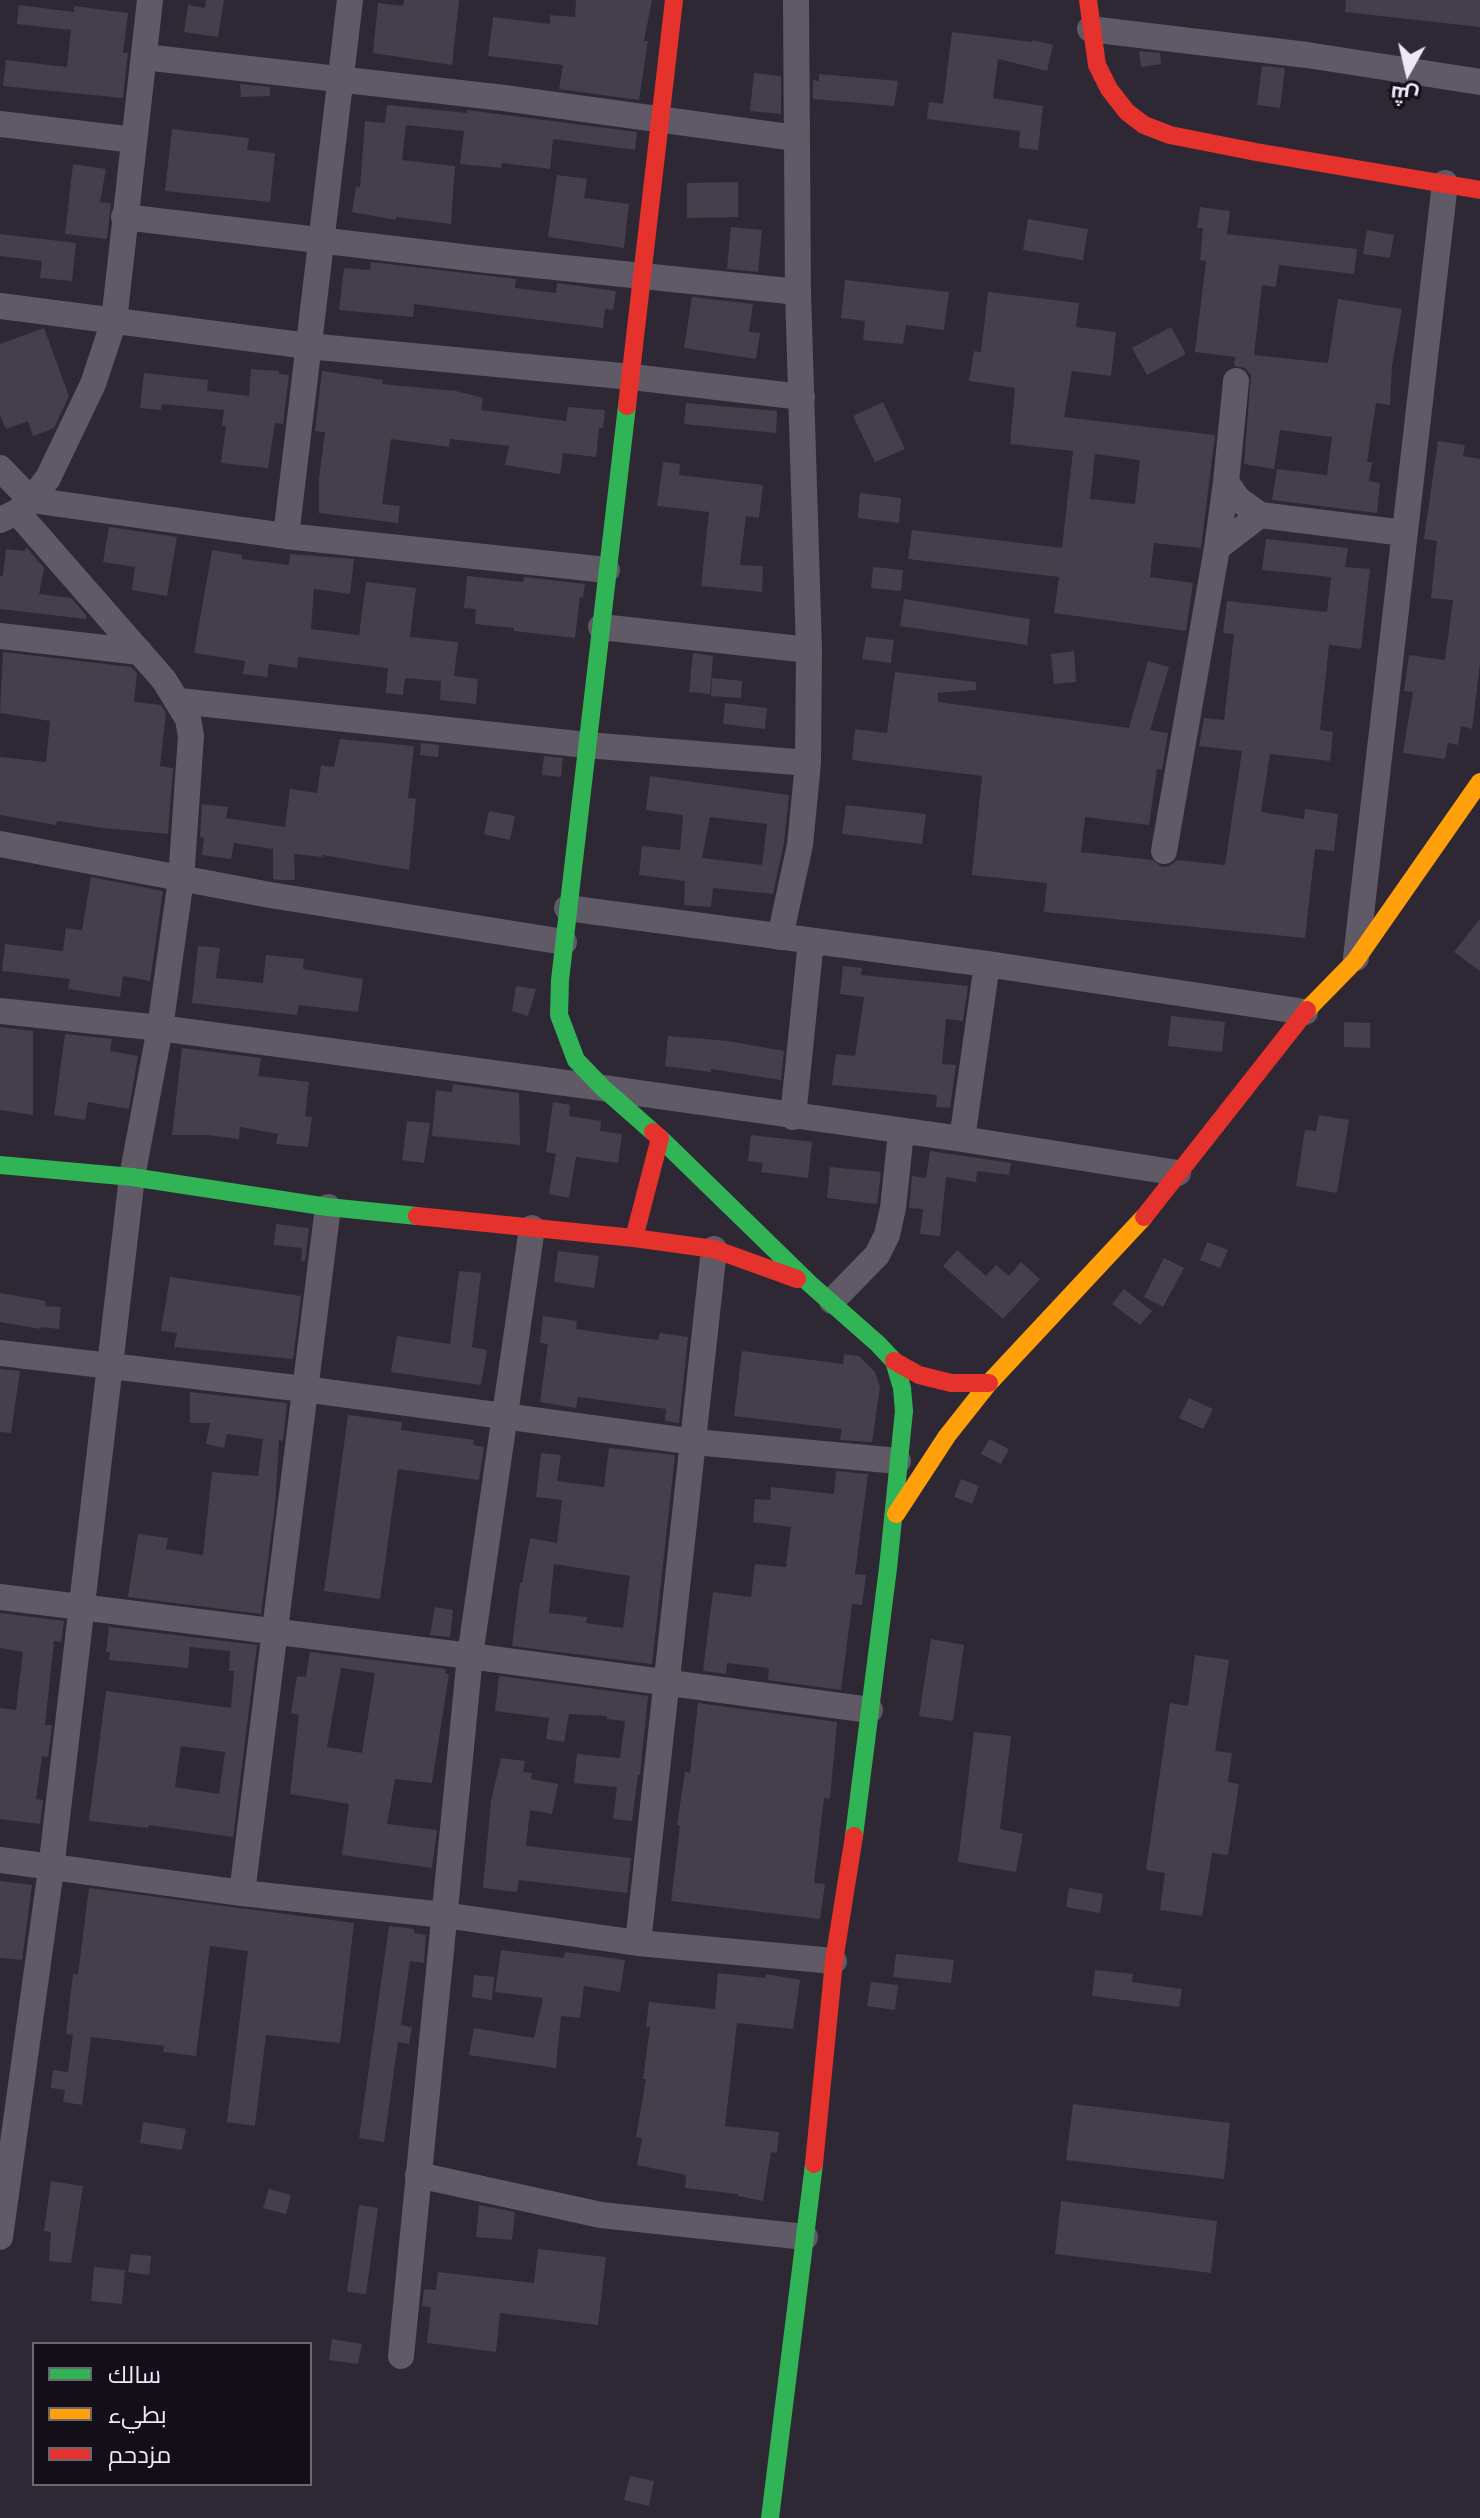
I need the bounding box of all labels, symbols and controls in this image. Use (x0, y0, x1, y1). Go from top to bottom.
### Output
north arrow (1368, 32, 1448, 112)
text: ش (1389, 80, 1421, 112)
legend (32, 2342, 312, 2486)
text: سالك (108, 2359, 161, 2389)
text: بطيء (108, 2399, 167, 2429)
text: مزدحم (108, 2439, 171, 2469)

